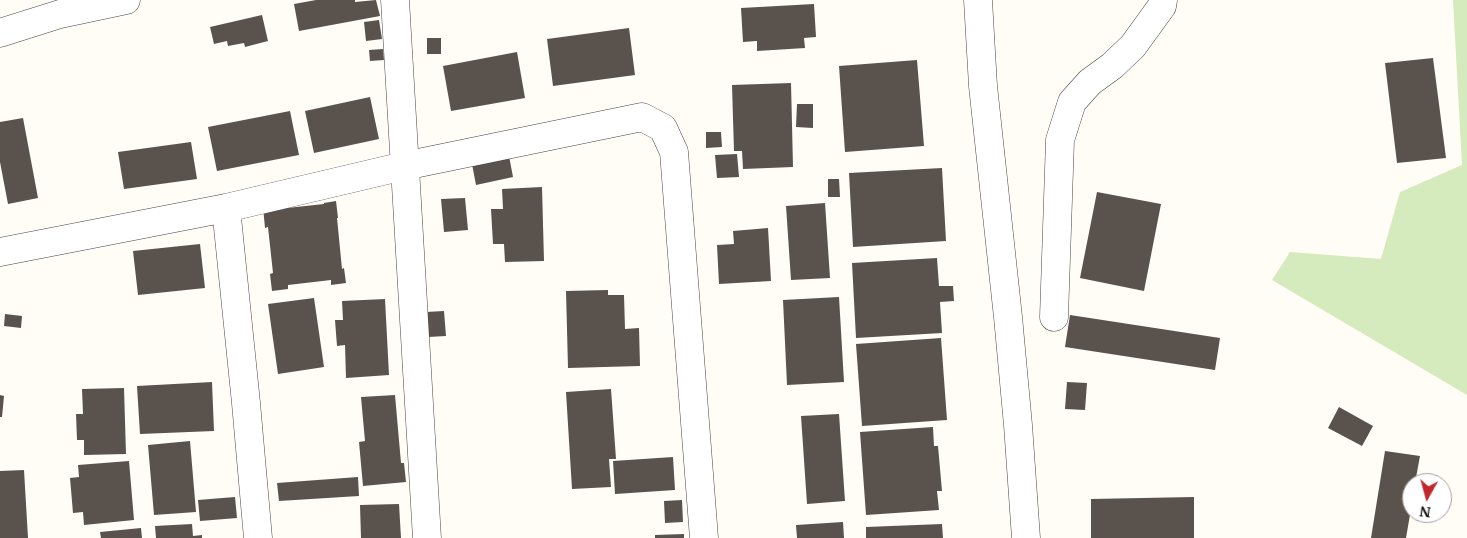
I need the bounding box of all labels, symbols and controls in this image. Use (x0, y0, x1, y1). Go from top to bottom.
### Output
north arrow (1402, 473, 1452, 523)
text: N (1419, 502, 1432, 522)

